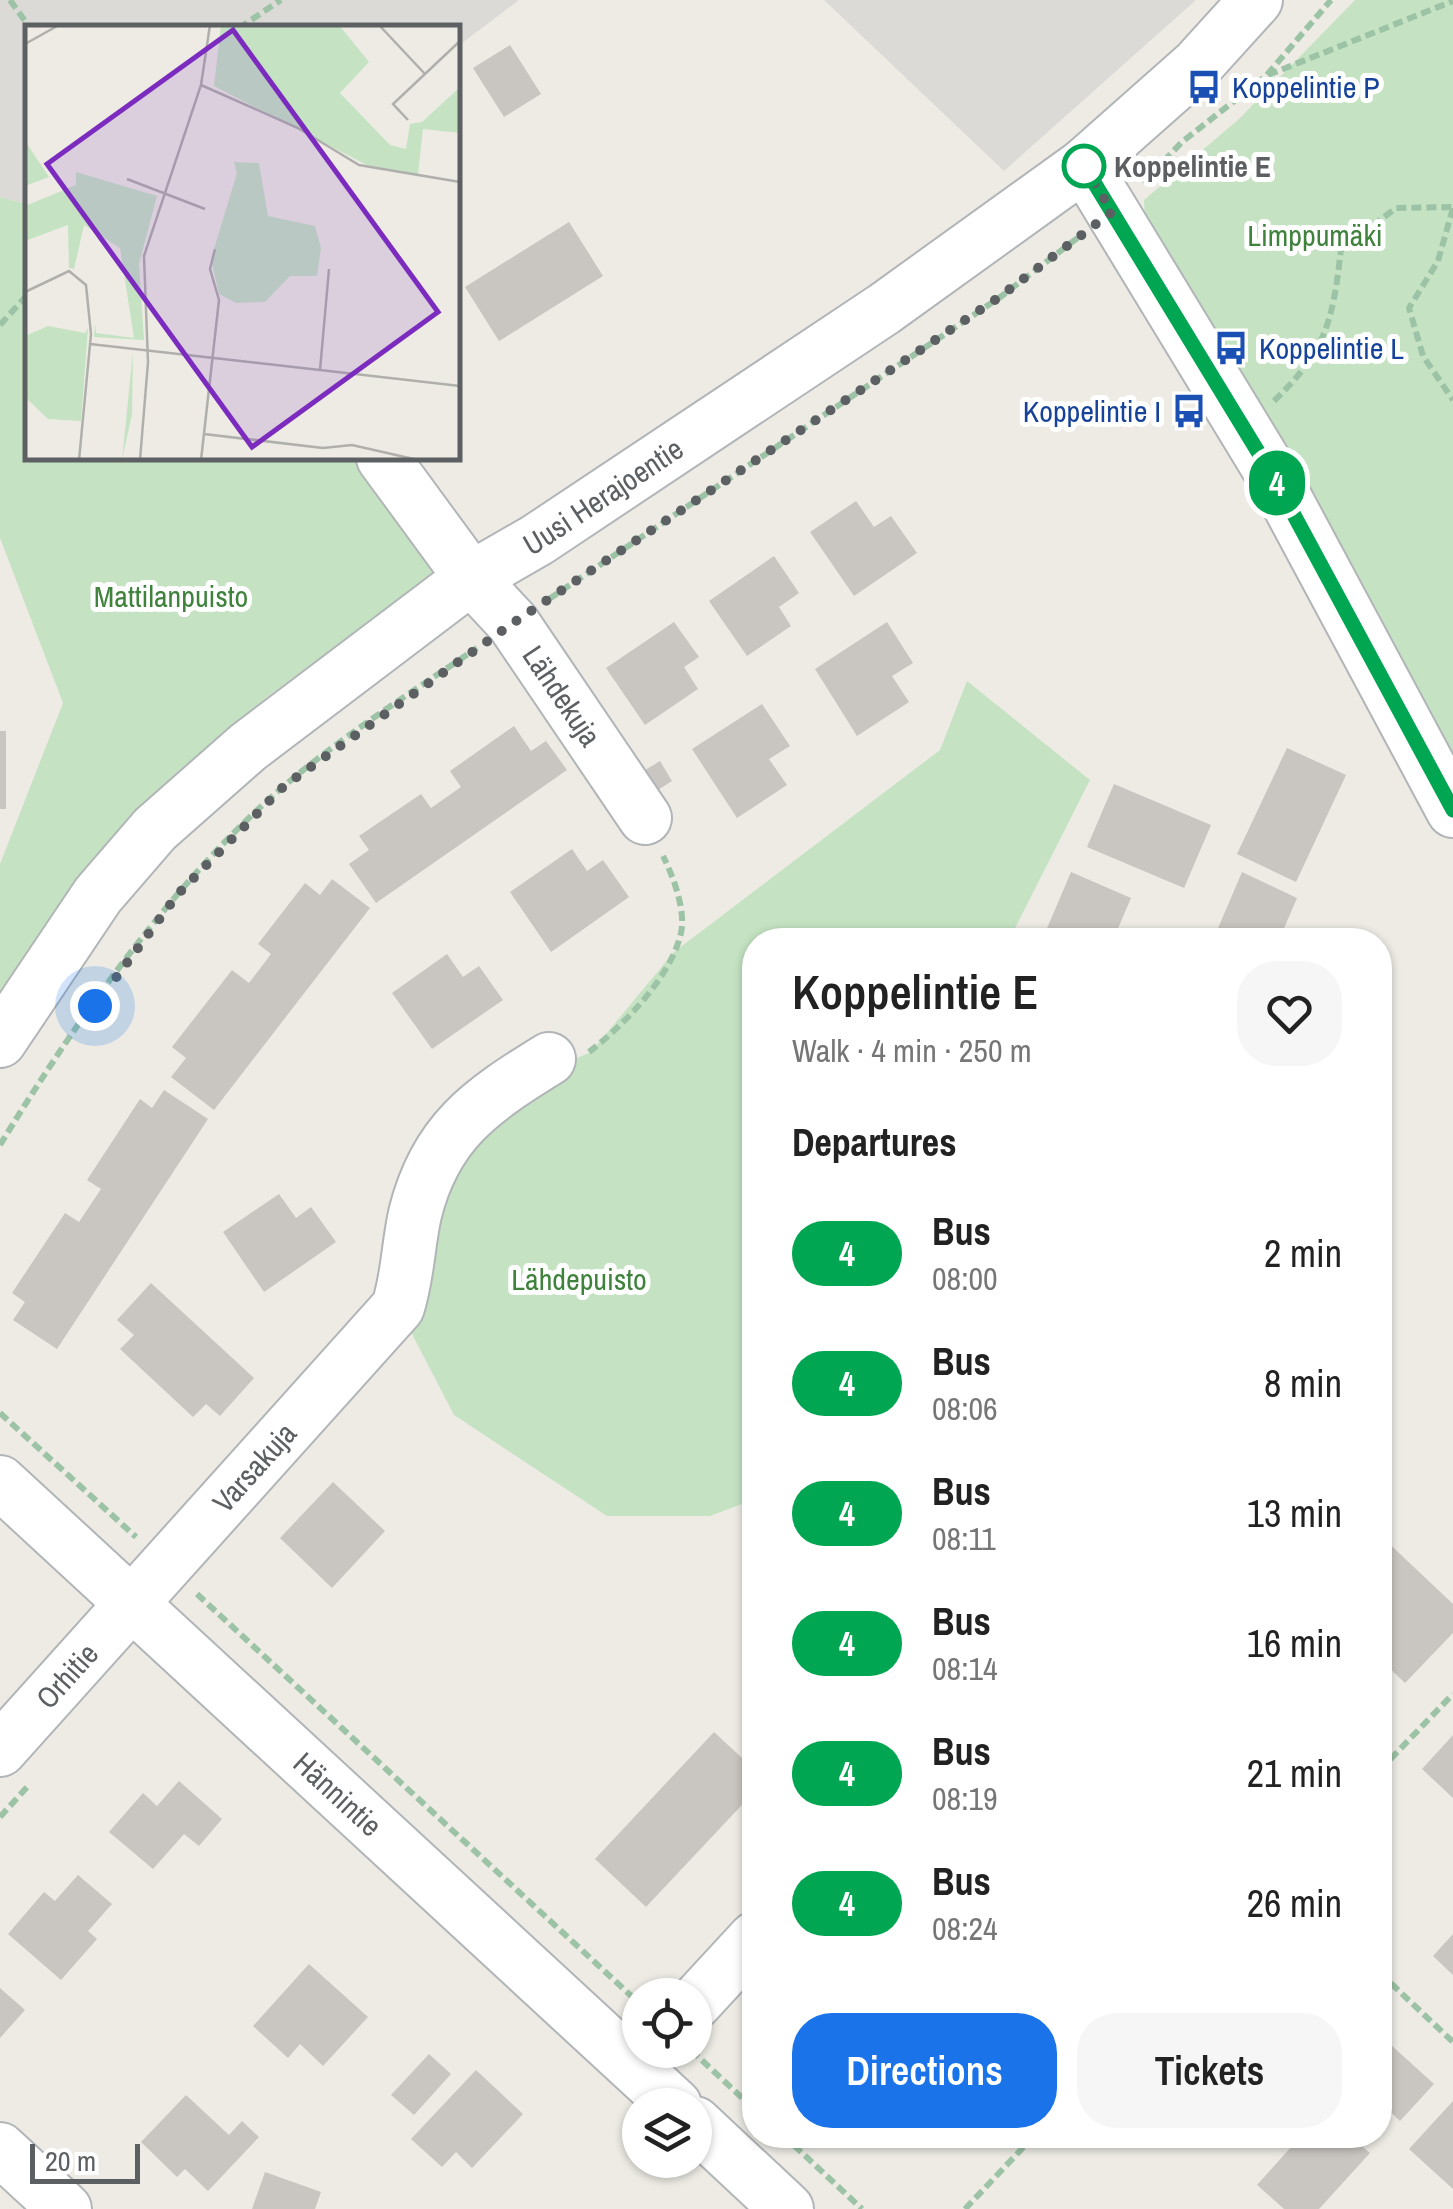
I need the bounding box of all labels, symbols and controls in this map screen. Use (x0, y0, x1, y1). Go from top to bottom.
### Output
inset map (25, 25, 460, 460)
place label: Koppelintie P (1232, 67, 1380, 107)
bus stop icon: Koppelintie P (1185, 68, 1223, 106)
marker: Koppelintie E (1063, 145, 1105, 187)
place label: Koppelintie E (1114, 146, 1271, 186)
park label: Limppumäki (1247, 215, 1383, 255)
place label: Koppelintie L (1259, 328, 1404, 368)
bus stop icon: Koppelintie L (1212, 329, 1250, 367)
place label: Koppelintie I (1023, 391, 1161, 431)
bus stop icon: Koppelintie I (1170, 392, 1208, 430)
street label: Uusi Herajoentie (515, 428, 691, 564)
line badge: 4 (1244, 450, 1310, 516)
text: 4 (1269, 460, 1285, 507)
park label: Mattilanpuisto (94, 576, 248, 616)
street label: Lähdekuja (514, 637, 611, 754)
text: Koppelintie E (792, 959, 1038, 1024)
button: heart (1237, 961, 1342, 1066)
your location (70, 981, 120, 1031)
text: Walk · 4 min · 250 m (792, 1029, 1032, 1072)
text: Departures (792, 1117, 957, 1168)
text: Bus (932, 1206, 991, 1257)
text: 2 min (1264, 1228, 1342, 1279)
text: 4 (839, 1230, 855, 1277)
text: 08:00 (932, 1257, 998, 1300)
park label: Lähdepuisto (511, 1259, 647, 1299)
text: Bus (932, 1336, 991, 1387)
text: 8 min (1264, 1358, 1342, 1409)
text: 4 (839, 1360, 855, 1407)
text: 08:06 (932, 1387, 998, 1430)
street label: Varsakuja (203, 1414, 305, 1521)
text: Bus (932, 1466, 991, 1517)
text: 13 min (1247, 1488, 1342, 1539)
text: 4 (839, 1490, 855, 1537)
text: 08:11 (932, 1517, 996, 1560)
text: Bus (932, 1596, 991, 1647)
text: 16 min (1247, 1618, 1342, 1669)
text: 4 (839, 1620, 855, 1667)
street label: Orhitie (27, 1634, 107, 1717)
text: 08:14 (932, 1647, 998, 1690)
text: Bus (932, 1726, 991, 1777)
street label: Hännintie (285, 1743, 391, 1845)
text: 21 min (1247, 1748, 1342, 1799)
text: 4 (839, 1750, 855, 1797)
text: 08:19 (932, 1777, 998, 1820)
text: Bus (932, 1856, 991, 1907)
text: 26 min (1247, 1878, 1342, 1929)
text: 4 (839, 1880, 855, 1927)
text: 08:24 (932, 1907, 998, 1950)
map controls (622, 1978, 712, 2178)
button: locate (622, 1978, 712, 2068)
button: Directions (792, 2013, 1057, 2128)
button: Tickets (1077, 2013, 1342, 2128)
button: layers (622, 2088, 712, 2178)
scale bar (30, 2139, 140, 2184)
text: 20 m (45, 2142, 96, 2180)

